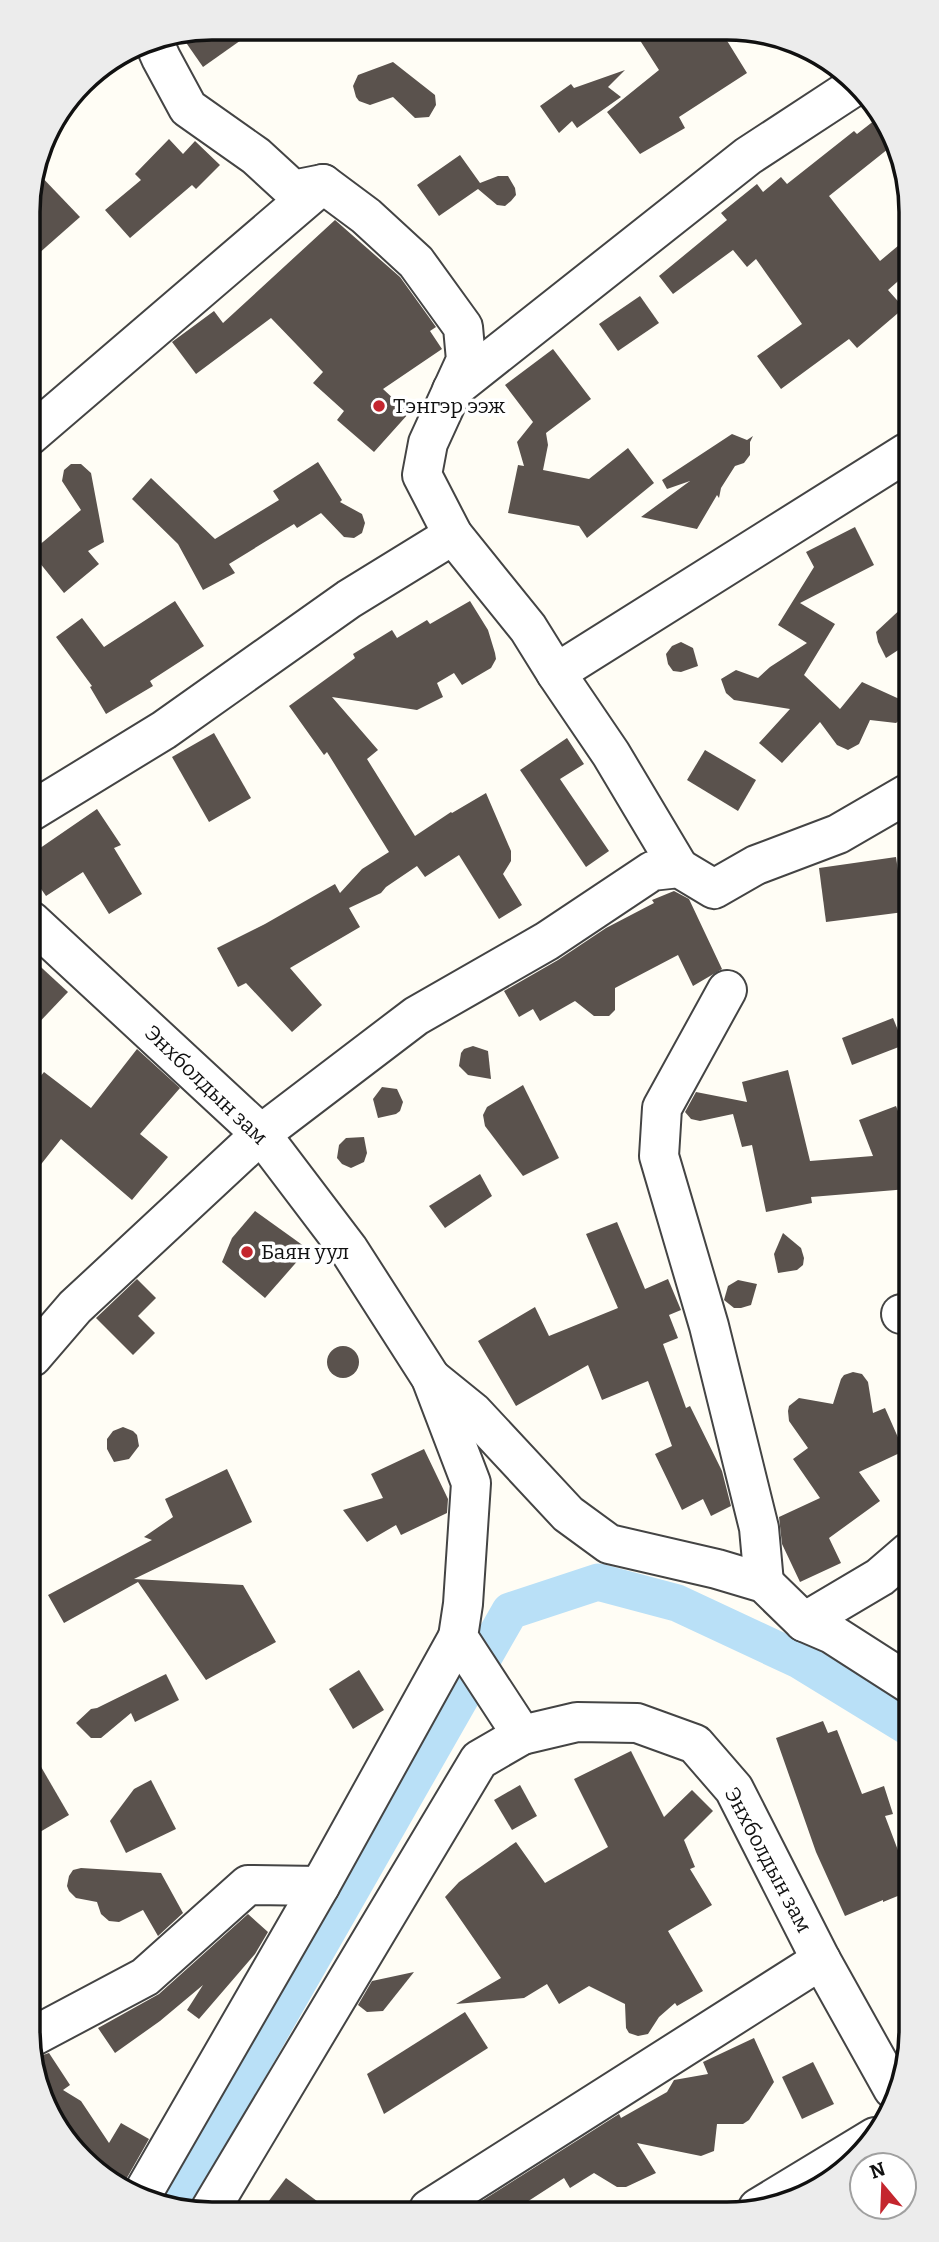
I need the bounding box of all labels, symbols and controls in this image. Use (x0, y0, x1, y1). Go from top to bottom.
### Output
place label: Тэнгэр ээж (393, 393, 506, 419)
marker: Тэнгэр ээж (371, 398, 387, 414)
street label: Энхболдын зам (139, 1020, 273, 1150)
place label: Баян уул (261, 1239, 349, 1265)
marker: Баян уул (239, 1244, 255, 1260)
street label: Энхболдын зам (719, 1783, 817, 1937)
north arrow (848, 2151, 918, 2221)
text: N (867, 2157, 889, 2184)

